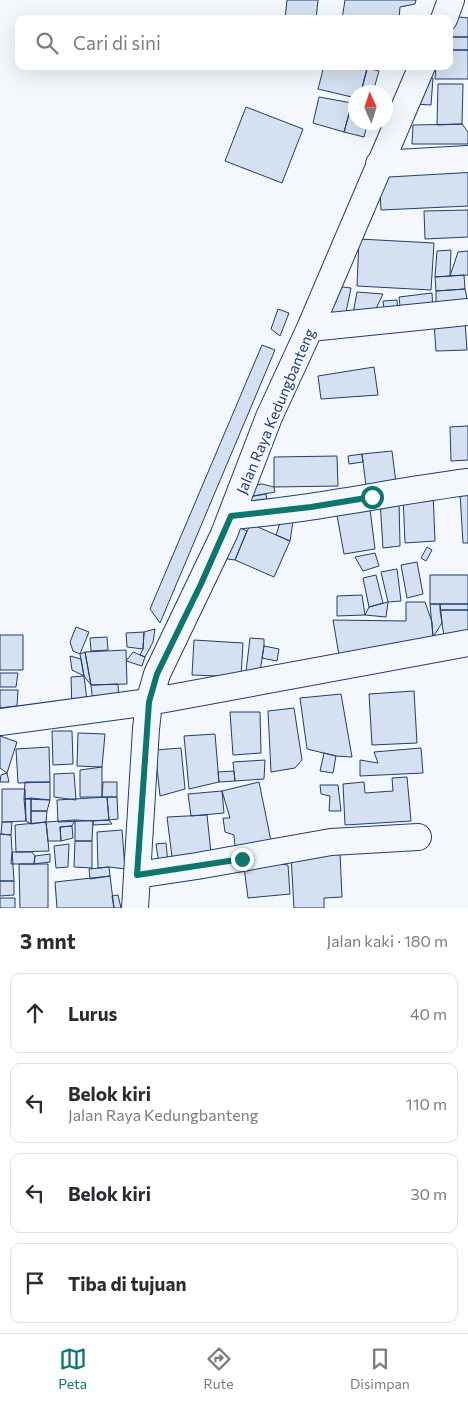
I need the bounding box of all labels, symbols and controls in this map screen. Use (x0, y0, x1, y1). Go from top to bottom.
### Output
search box (15, 15, 453, 70)
icon: search (33, 29, 61, 57)
text: Cari di sini (73, 31, 161, 54)
north arrow (348, 85, 393, 130)
street label: Jalan Raya Kedungbanteng (232, 325, 318, 497)
route start (361, 486, 384, 509)
route end (231, 848, 254, 871)
text: 3 mnt (20, 928, 76, 953)
text: Jalan kaki · 180 m (327, 931, 448, 950)
icon: ahead (21, 999, 49, 1027)
text: Lurus (68, 1002, 117, 1025)
text: 40 m (410, 1004, 447, 1023)
text: Belok kiri (68, 1082, 151, 1105)
icon: left (21, 1089, 49, 1117)
text: 110 m (406, 1094, 447, 1113)
text: Jalan Raya Kedungbanteng (68, 1105, 258, 1124)
icon: left (21, 1179, 49, 1207)
text: Belok kiri (68, 1182, 151, 1205)
text: 30 m (410, 1184, 447, 1203)
icon: arrive (21, 1269, 49, 1297)
text: Tiba di tujuan (68, 1272, 186, 1295)
tab: Peta (58, 1345, 87, 1392)
tab: Rute (204, 1345, 234, 1392)
tab: Disimpan (350, 1345, 410, 1392)

